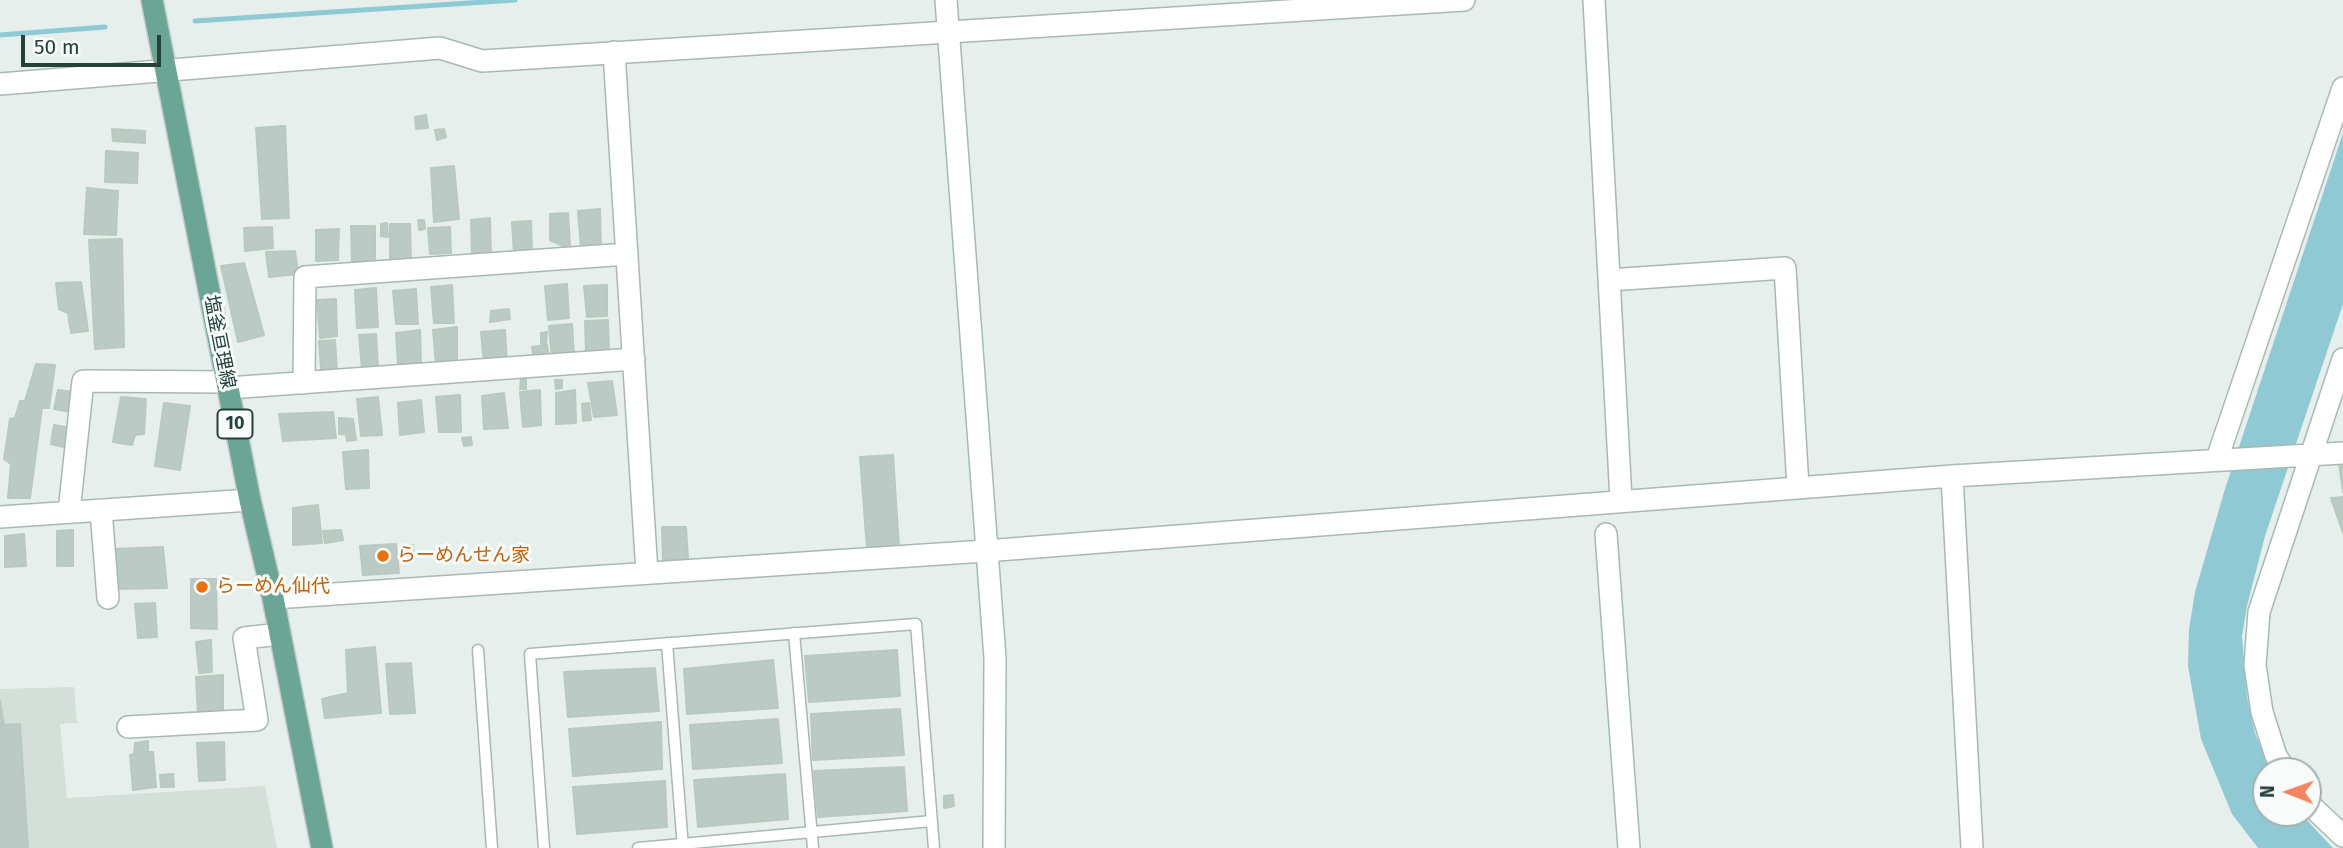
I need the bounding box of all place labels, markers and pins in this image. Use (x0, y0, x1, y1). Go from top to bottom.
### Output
place label: らーめんせん家 (397, 545, 530, 567)
marker: らーめんせん家 (375, 548, 391, 564)
place label: らーめん仙代 (216, 576, 330, 598)
marker: らーめん仙代 (194, 579, 210, 595)

